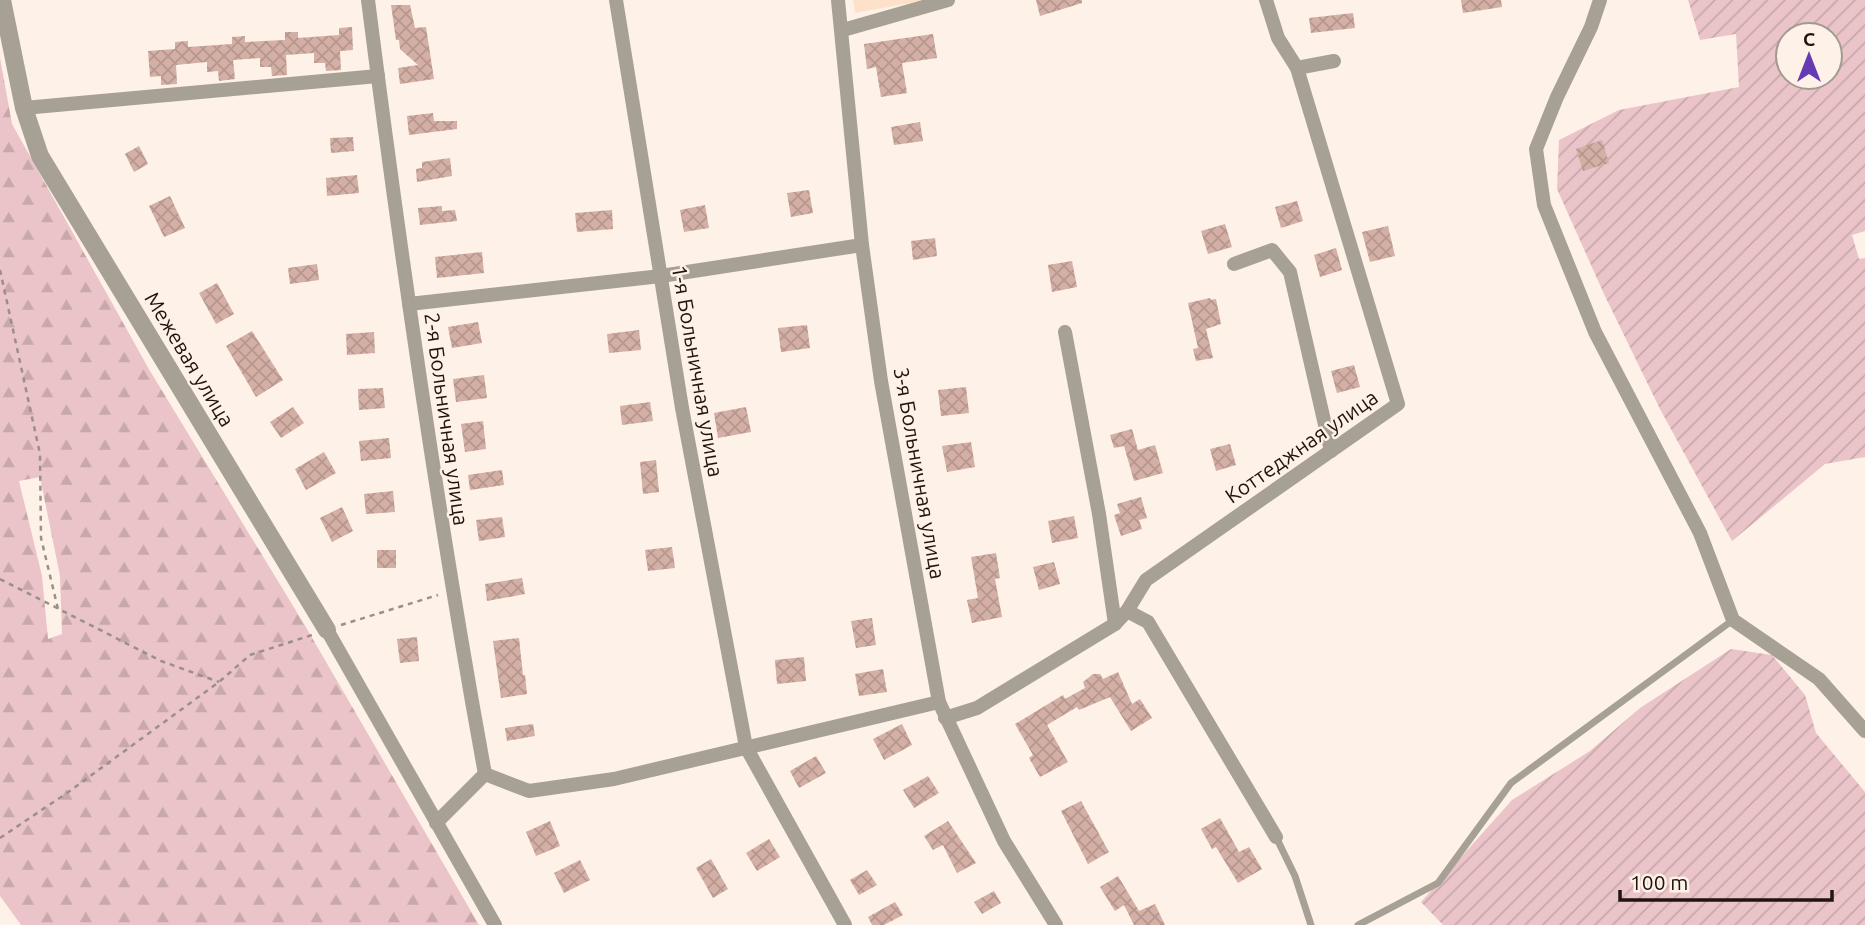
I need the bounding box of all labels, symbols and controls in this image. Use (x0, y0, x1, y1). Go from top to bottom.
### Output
north arrow (1774, 21, 1844, 91)
text: С (1803, 28, 1815, 50)
street label: 1-я Больничная улица (668, 263, 728, 479)
street label: Межевая улица (140, 287, 240, 431)
street label: 2-я Больничная улица (420, 311, 474, 527)
street label: 3-я Больничная улица (890, 365, 950, 581)
street label: Коттеджная улица (1220, 384, 1382, 508)
scale bar (1620, 858, 1832, 902)
text: 100 m (1630, 870, 1688, 894)

